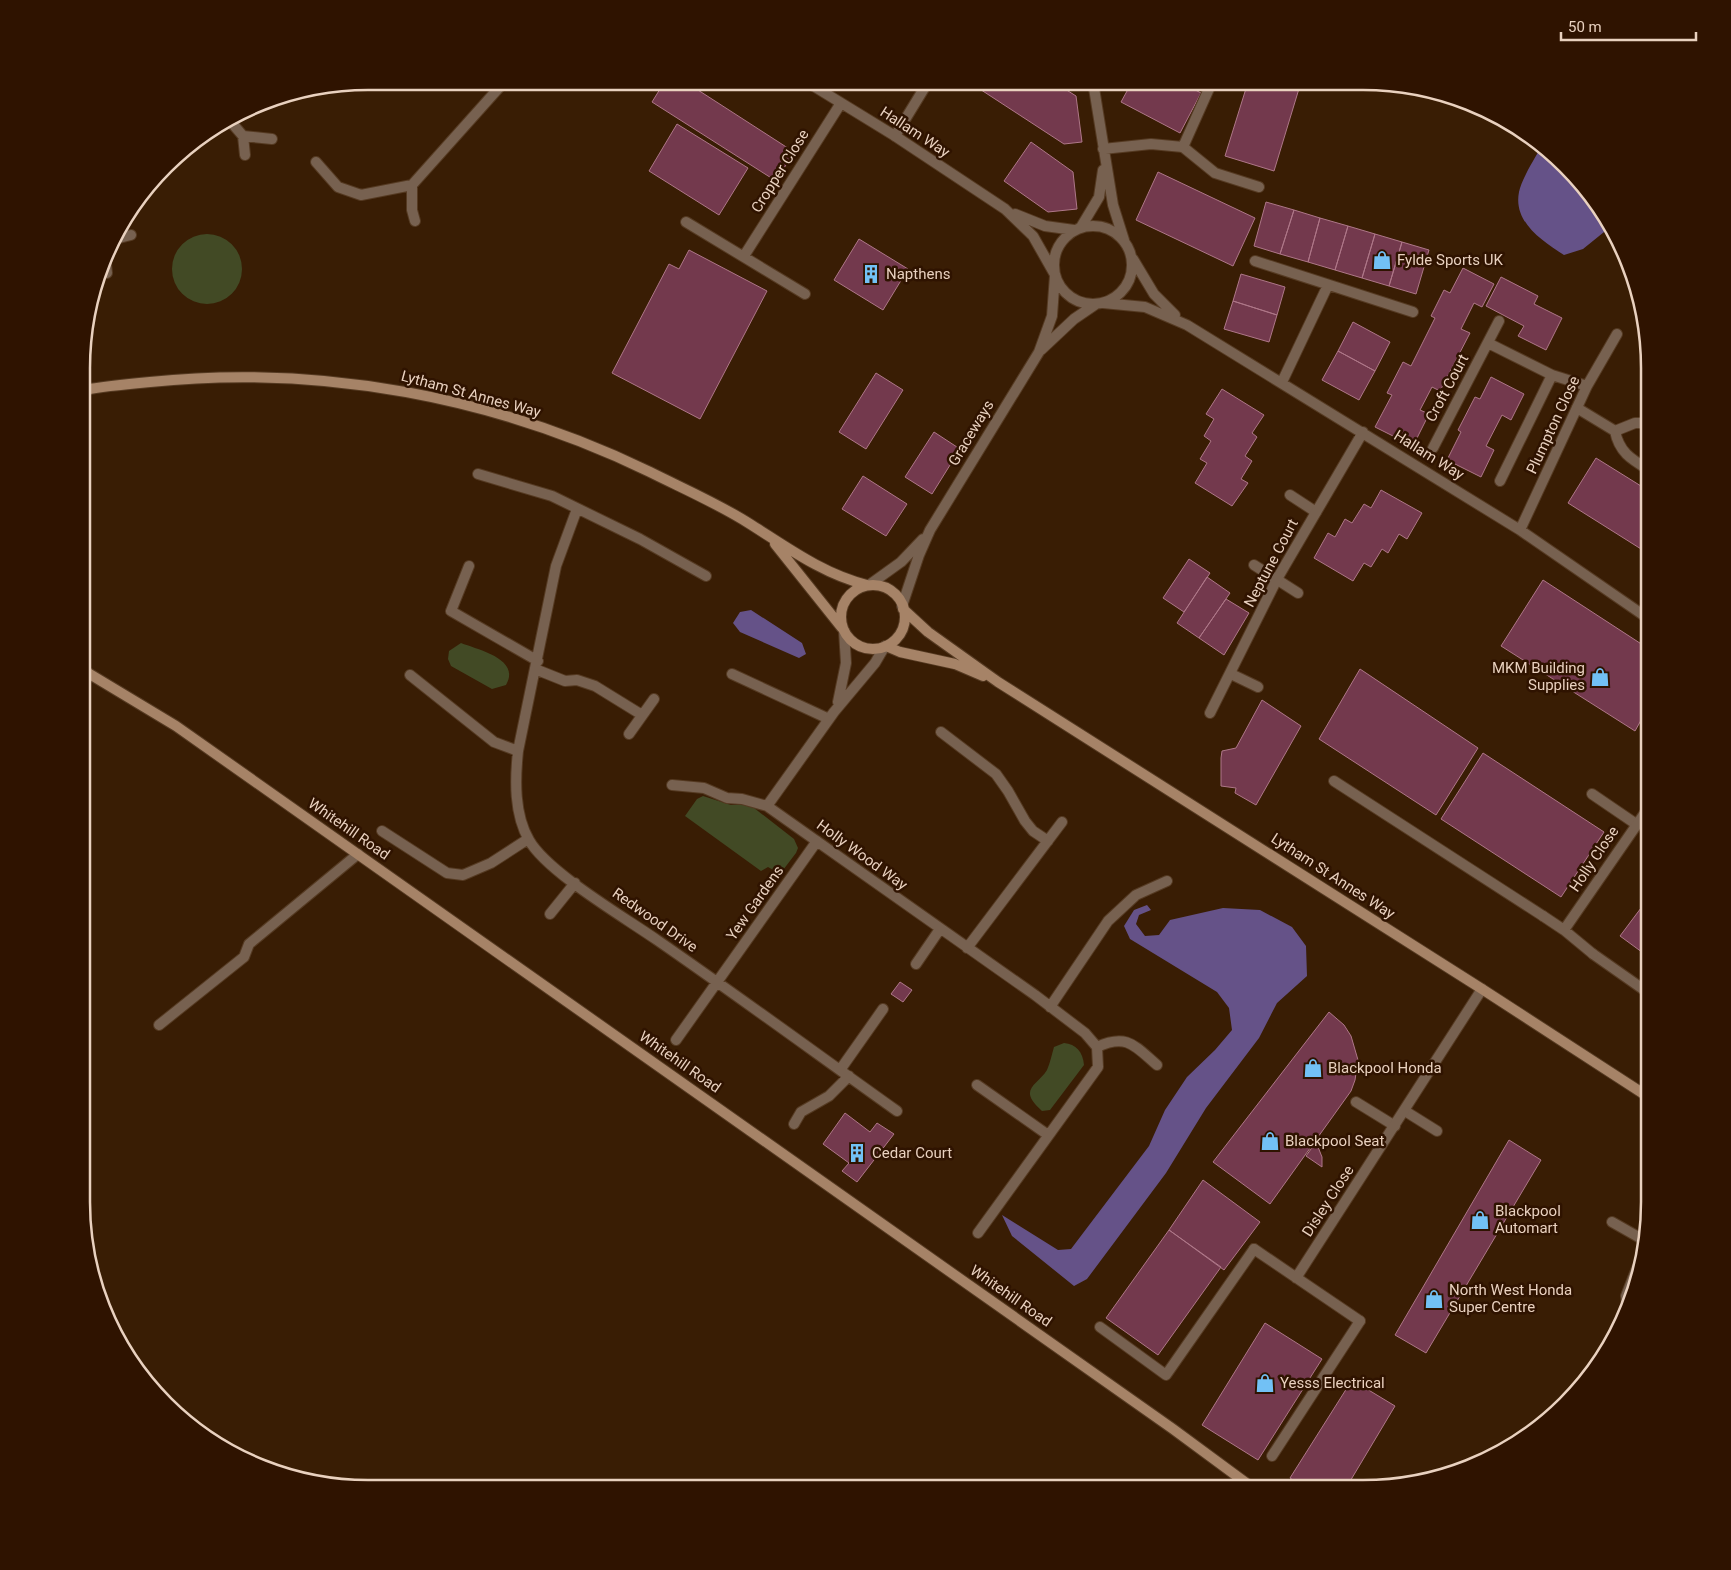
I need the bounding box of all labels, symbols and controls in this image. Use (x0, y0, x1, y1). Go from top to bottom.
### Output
scale bar (1561, 10, 1696, 42)
text: 50 m (1568, 18, 1602, 36)
street label: Hallam Way (877, 103, 953, 161)
street label: Cropper Close (747, 126, 813, 216)
shop icon: Fylde Sports UK (1371, 249, 1393, 271)
place label: Fylde Sports UK (1397, 251, 1503, 269)
building icon: Napthens (860, 263, 882, 285)
place label: Napthens (886, 265, 950, 283)
street label: Croft Court (1422, 351, 1472, 425)
street label: Lytham St Annes Way (399, 367, 543, 421)
street label: Plumpton Close (1522, 373, 1584, 477)
street label: Graceways (944, 397, 998, 469)
street label: Hallam Way (1391, 426, 1467, 484)
street label: Neptune Court (1240, 516, 1302, 610)
place label: MKM Building Supplies (1492, 659, 1585, 694)
shop icon: MKM Building Supplies (1589, 666, 1611, 688)
street label: Whitehill Road (305, 794, 393, 864)
street label: Holly Wood Way (813, 816, 911, 894)
street label: Holly Close (1566, 823, 1622, 895)
street label: Lytham St Annes Way (1268, 829, 1398, 923)
street label: Yew Gardens (723, 862, 787, 944)
street label: Redwood Drive (609, 884, 701, 956)
street label: Whitehill Road (636, 1027, 724, 1097)
shop icon: Blackpool Honda (1302, 1057, 1324, 1079)
place label: Blackpool Honda (1328, 1059, 1442, 1077)
shop icon: Blackpool Seat (1259, 1130, 1281, 1152)
place label: Blackpool Seat (1285, 1132, 1385, 1150)
building icon: Cedar Court (846, 1142, 868, 1164)
place label: Cedar Court (872, 1144, 952, 1162)
street label: Disley Close (1298, 1162, 1358, 1240)
place label: Blackpool Automart (1495, 1202, 1561, 1237)
shop icon: Blackpool Automart (1469, 1209, 1491, 1231)
street label: Whitehill Road (967, 1261, 1055, 1331)
place label: North West Honda Super Centre (1449, 1281, 1572, 1316)
shop icon: North West Honda Super Centre (1423, 1288, 1445, 1310)
shop icon: Yesss Electrical (1254, 1372, 1276, 1394)
place label: Yesss Electrical (1280, 1374, 1385, 1392)

